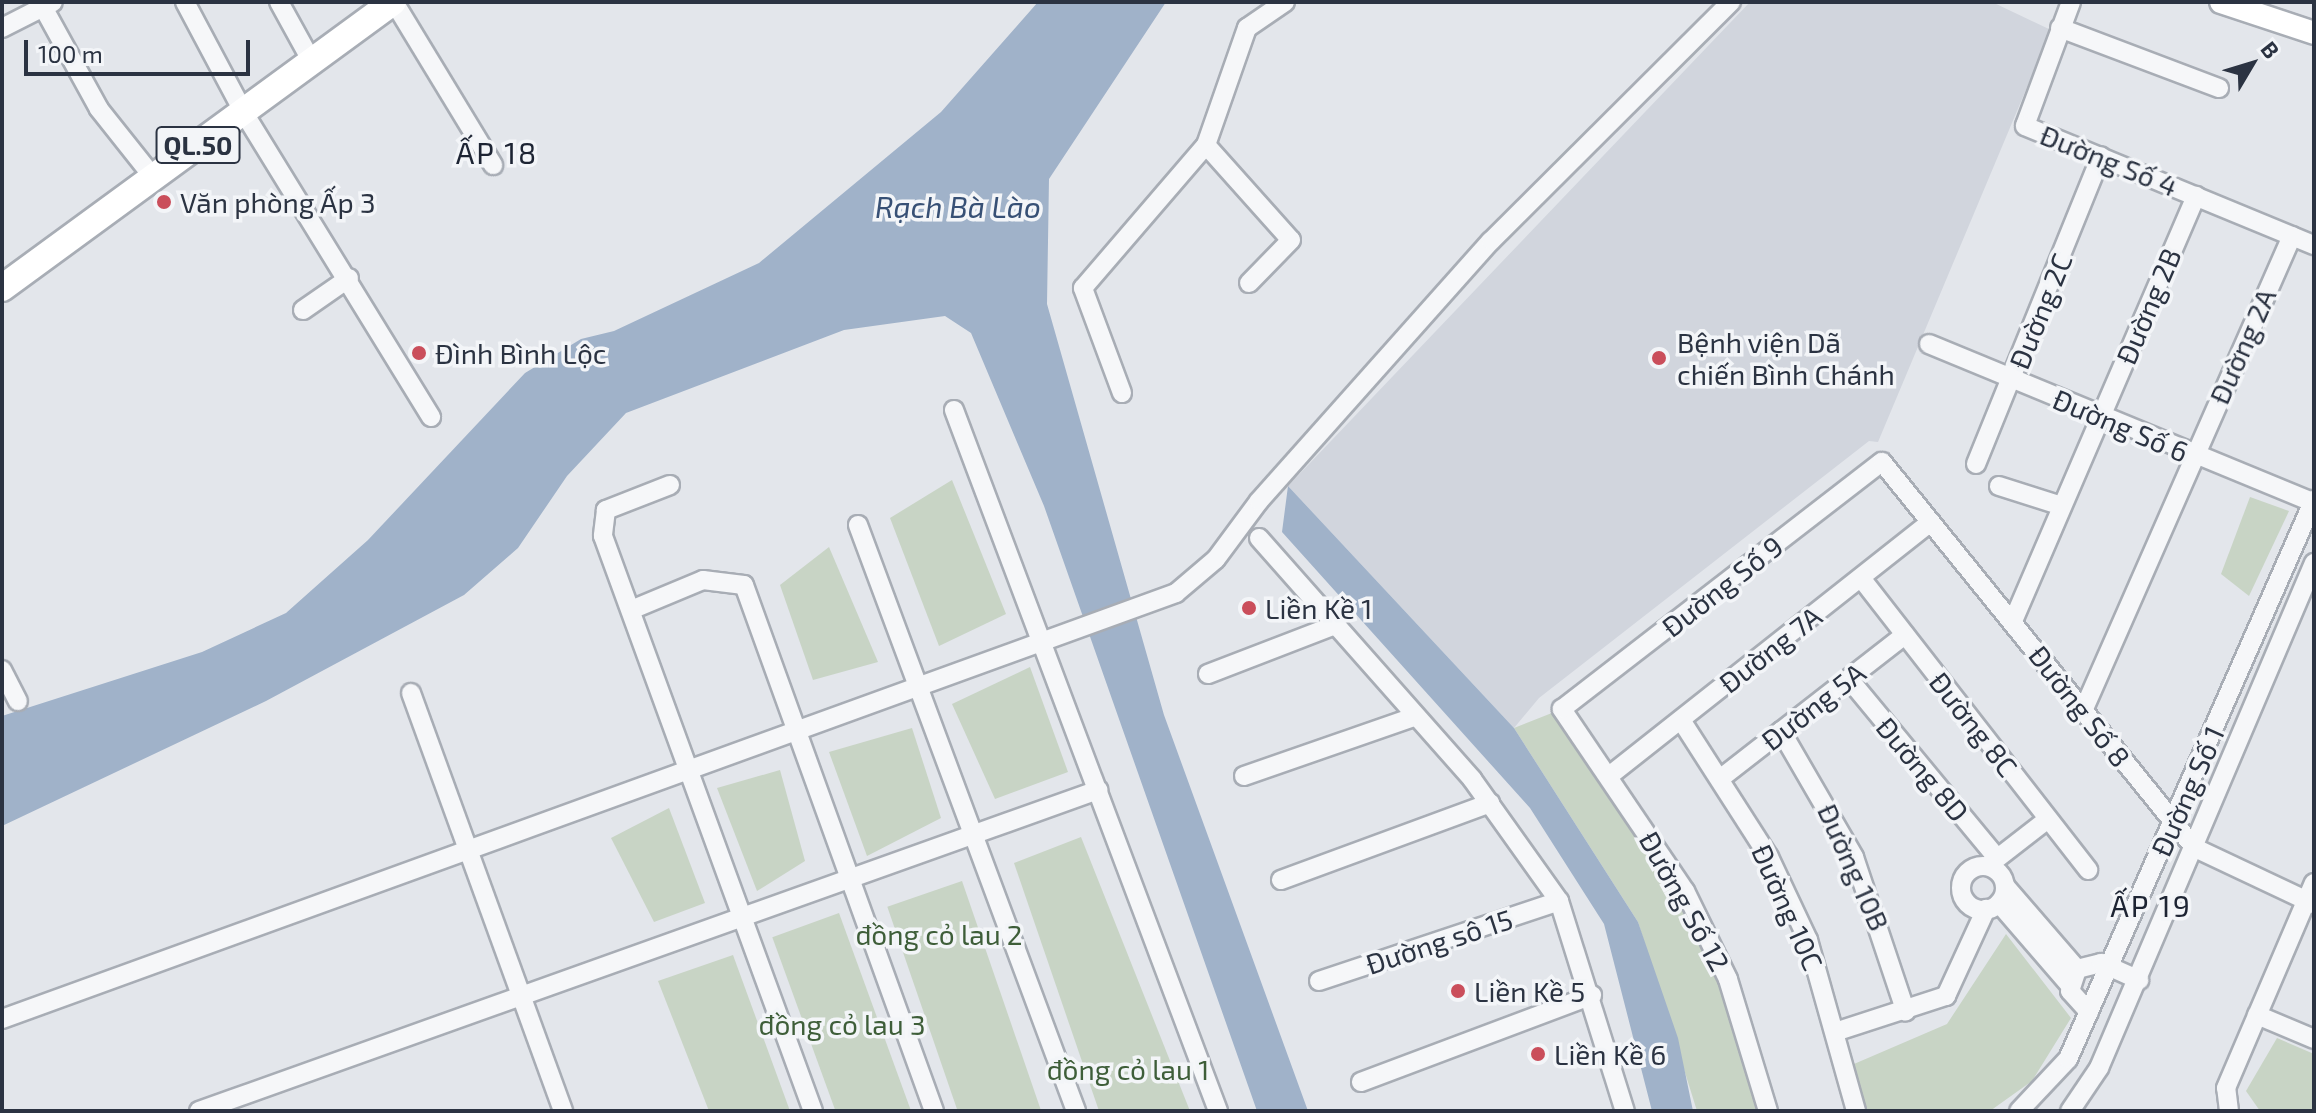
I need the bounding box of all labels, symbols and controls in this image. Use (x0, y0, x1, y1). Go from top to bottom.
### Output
scale bar (28, 24, 254, 74)
north arrow (2212, 24, 2292, 104)
text: B (2256, 36, 2285, 63)
text: 100 m (38, 39, 103, 68)
street label: Đường Số 4 (2036, 117, 2182, 203)
road number: QL.50 (154, 123, 242, 167)
district label: ẤP 18 (455, 134, 539, 170)
place label: Văn phòng Ấp 3 (180, 185, 376, 219)
water label: Rạch Bà Lào (875, 188, 1041, 224)
marker: Văn phòng Ấp 3 (155, 193, 173, 211)
street label: Đường 2B (2109, 243, 2187, 369)
street label: Đường 2C (2002, 248, 2078, 374)
street label: Đường 2A (2202, 283, 2282, 409)
place label: Bệnh viện Dã chiến Bình Chánh (1677, 325, 1895, 391)
place label: Đình Bình Lộc (435, 336, 607, 370)
marker: Đình Bình Lộc (410, 344, 428, 362)
marker: Bệnh viện Dã chiến Bình Chánh (1648, 347, 1670, 369)
street label: Đường Số 6 (2048, 381, 2194, 469)
street label: Đường Số 9 (1655, 529, 1789, 643)
place label: Liền Kề 1 (1265, 591, 1372, 625)
marker: Liền Kề 1 (1240, 599, 1258, 617)
street label: Đường 7A (1712, 599, 1828, 699)
street label: Đường Số 8 (2022, 639, 2138, 773)
street label: Đường 5A (1755, 655, 1871, 757)
street label: Đường 8C (1923, 665, 2025, 783)
street label: Đường 8D (1870, 710, 1976, 828)
street label: Đường Số 1 (2143, 721, 2231, 861)
street label: Đường 10B (1811, 798, 1897, 936)
street label: Đường Số 12 (1633, 825, 1737, 977)
street label: Đường 10C (1745, 839, 1831, 975)
district label: ẤP 19 (2110, 887, 2192, 923)
street label: Đường sô 15 (1361, 901, 1517, 981)
park label: đồng cỏ lau 2 (855, 917, 1023, 951)
place label: Liền Kề 5 (1474, 974, 1585, 1008)
marker: Liền Kề 5 (1449, 982, 1467, 1000)
park label: đồng cỏ lau 3 (758, 1007, 926, 1041)
place label: Liền Kề 6 (1554, 1037, 1666, 1071)
marker: Liền Kề 6 (1529, 1045, 1547, 1063)
park label: đồng cỏ lau 1 (1047, 1052, 1209, 1086)

